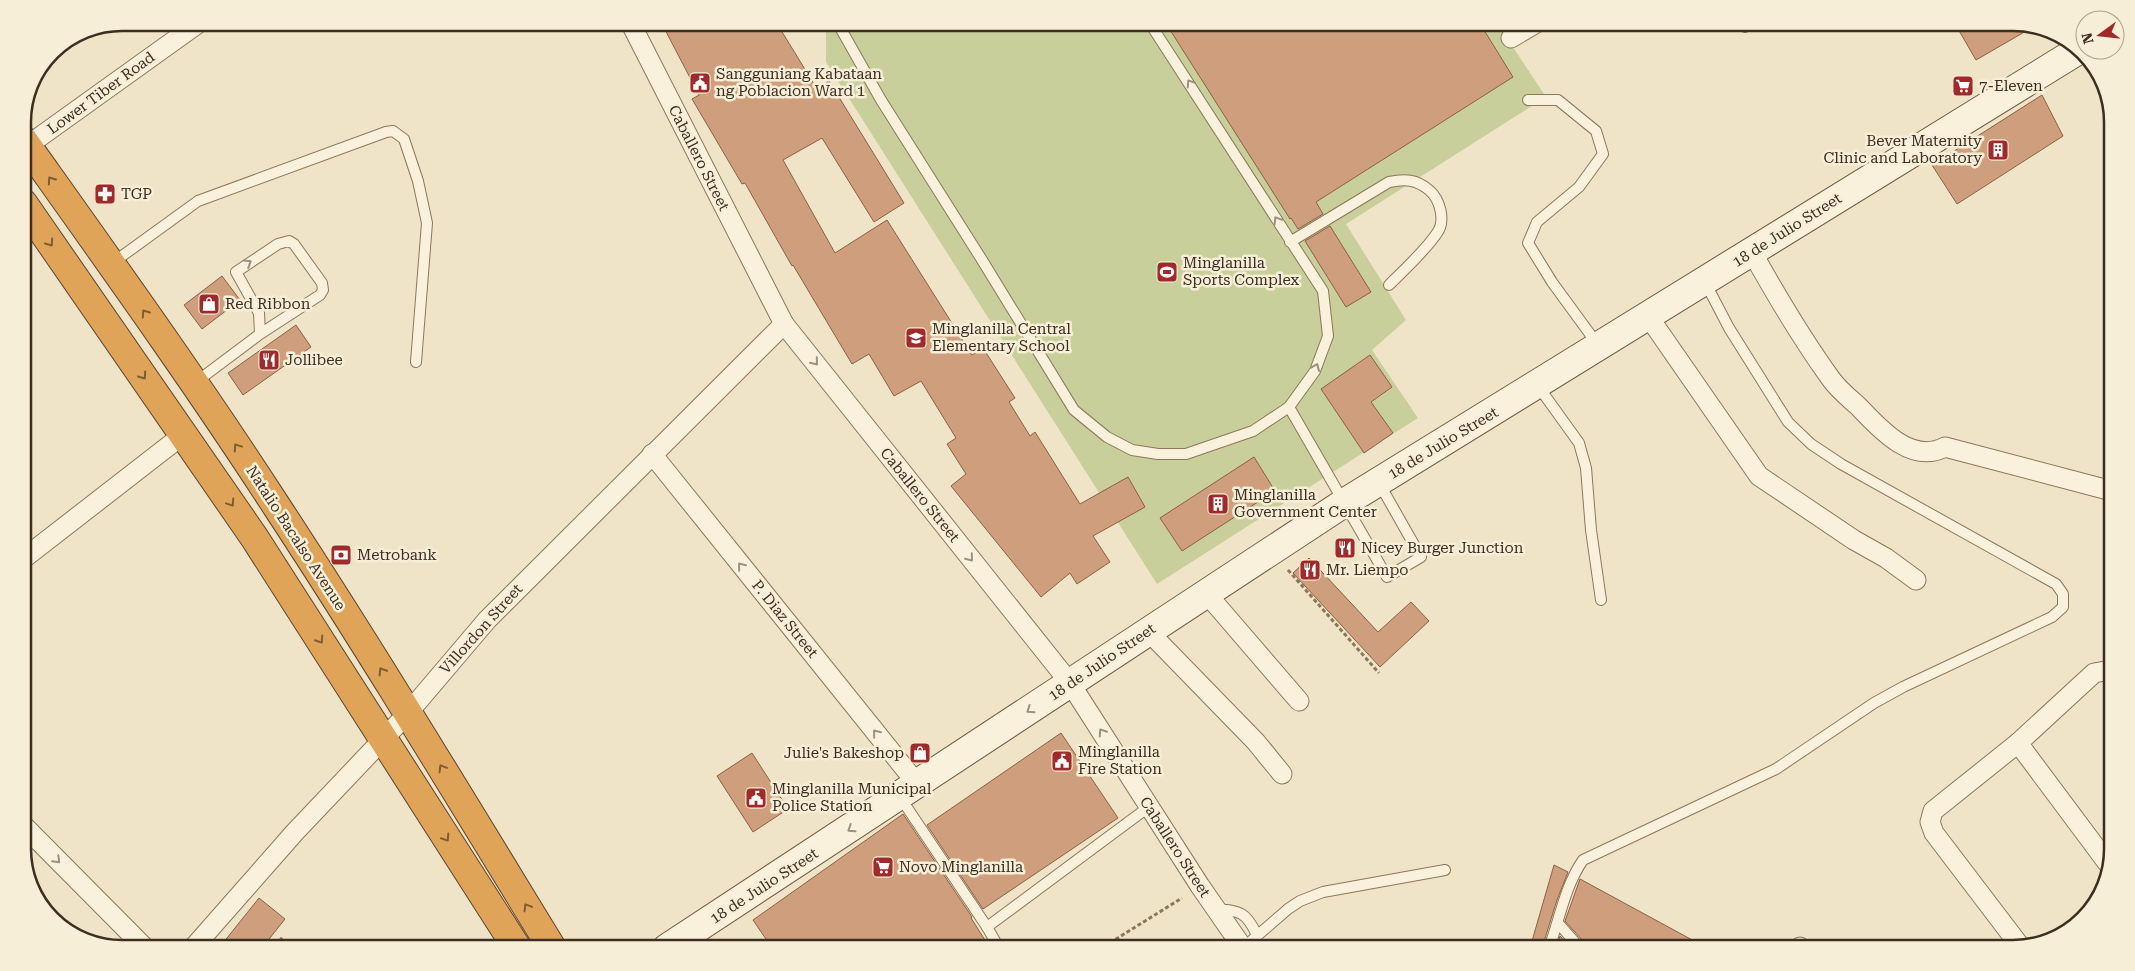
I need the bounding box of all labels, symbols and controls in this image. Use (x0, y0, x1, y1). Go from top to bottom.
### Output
north arrow (2075, 10, 2125, 60)
text: N (2078, 31, 2097, 46)
street label: Lower Tiber Road (44, 48, 158, 138)
place label: Sangguniang Kabataan ng Poblacion Ward 1 (716, 65, 882, 100)
public building icon: Sangguniang Kabataan ng Poblacion Ward 1 (688, 71, 712, 95)
supermarket icon: 7-Eleven (1951, 74, 1975, 98)
place label: 7-Eleven (1979, 77, 2043, 95)
one-way arrow (1186, 79, 1196, 88)
street label: Caballero Street (665, 102, 734, 214)
place label: Bever Maternity Clinic and Laboratory (1824, 132, 1982, 167)
building icon: Bever Maternity Clinic and Laboratory (1986, 138, 2010, 162)
one-way arrow (48, 176, 57, 186)
pharmacy icon: TGP (93, 182, 117, 206)
place label: TGP (121, 185, 152, 203)
street label: 18 de Julio Street (1729, 189, 1845, 271)
one-way arrow (1273, 217, 1283, 226)
one-way arrow (44, 237, 53, 247)
place label: Minglanilla Sports Complex (1183, 254, 1300, 289)
one-way arrow (242, 259, 251, 269)
sports icon: Minglanilla Sports Complex (1155, 260, 1179, 284)
shop icon: Red Ribbon (197, 292, 221, 316)
place label: Red Ribbon (225, 295, 311, 313)
one-way arrow (142, 309, 151, 319)
place label: Minglanilla Central Elementary School (932, 320, 1071, 355)
school or university icon: Minglanilla Central Elementary School (904, 326, 928, 350)
restaurant icon: Jollibee (257, 348, 281, 372)
place label: Jollibee (285, 351, 343, 369)
one-way arrow (809, 356, 817, 365)
one-way arrow (1310, 363, 1321, 372)
one-way arrow (137, 371, 146, 380)
street label: 18 de Julio Street (1385, 403, 1502, 483)
one-way arrow (234, 443, 243, 452)
street label: Caballero Street (876, 444, 964, 546)
street label: Natalio Bacalso Avenue (242, 462, 350, 614)
place label: Minglanilla Government Center (1234, 486, 1377, 521)
building icon: Minglanilla Government Center (1206, 492, 1230, 516)
one-way arrow (225, 498, 234, 507)
restaurant icon: Nicey Burger Junction (1333, 536, 1357, 560)
place label: Nicey Burger Junction (1361, 539, 1524, 557)
bank icon: Metrobank (329, 543, 353, 567)
place label: Metrobank (357, 546, 437, 564)
one-way arrow (965, 552, 974, 561)
restaurant icon: Mr. Liempo (1298, 558, 1322, 582)
place label: Mr. Liempo (1326, 561, 1409, 579)
one-way arrow (739, 563, 747, 572)
street label: P. Diaz Street (748, 577, 822, 662)
street label: Villordon Street (436, 580, 526, 678)
street label: 18 de Julio Street (1045, 619, 1159, 704)
one-way arrow (313, 634, 323, 643)
one-way arrow (378, 668, 388, 677)
one-way arrow (1026, 704, 1036, 713)
one-way arrow (1099, 728, 1108, 737)
one-way arrow (874, 730, 882, 739)
shop icon: Julie's Bakeshop (908, 741, 932, 765)
place label: Minglanilla Fire Station (1078, 743, 1162, 778)
place label: Julie's Bakeshop (784, 744, 904, 762)
public building icon: Minglanilla Fire Station (1050, 749, 1074, 773)
one-way arrow (438, 765, 448, 774)
place label: Minglanilla Municipal Police Station (772, 780, 932, 815)
public building icon: Minglanilla Municipal Police Station (744, 786, 768, 810)
street label: Caballero Street (1136, 793, 1214, 901)
one-way arrow (847, 823, 856, 832)
one-way arrow (440, 832, 450, 841)
street label: 18 de Julio Street (707, 844, 822, 928)
one-way arrow (51, 854, 60, 863)
supermarket icon: Novo Minglanilla (871, 855, 895, 879)
place label: Novo Minglanilla (899, 858, 1023, 876)
one-way arrow (523, 903, 533, 912)

